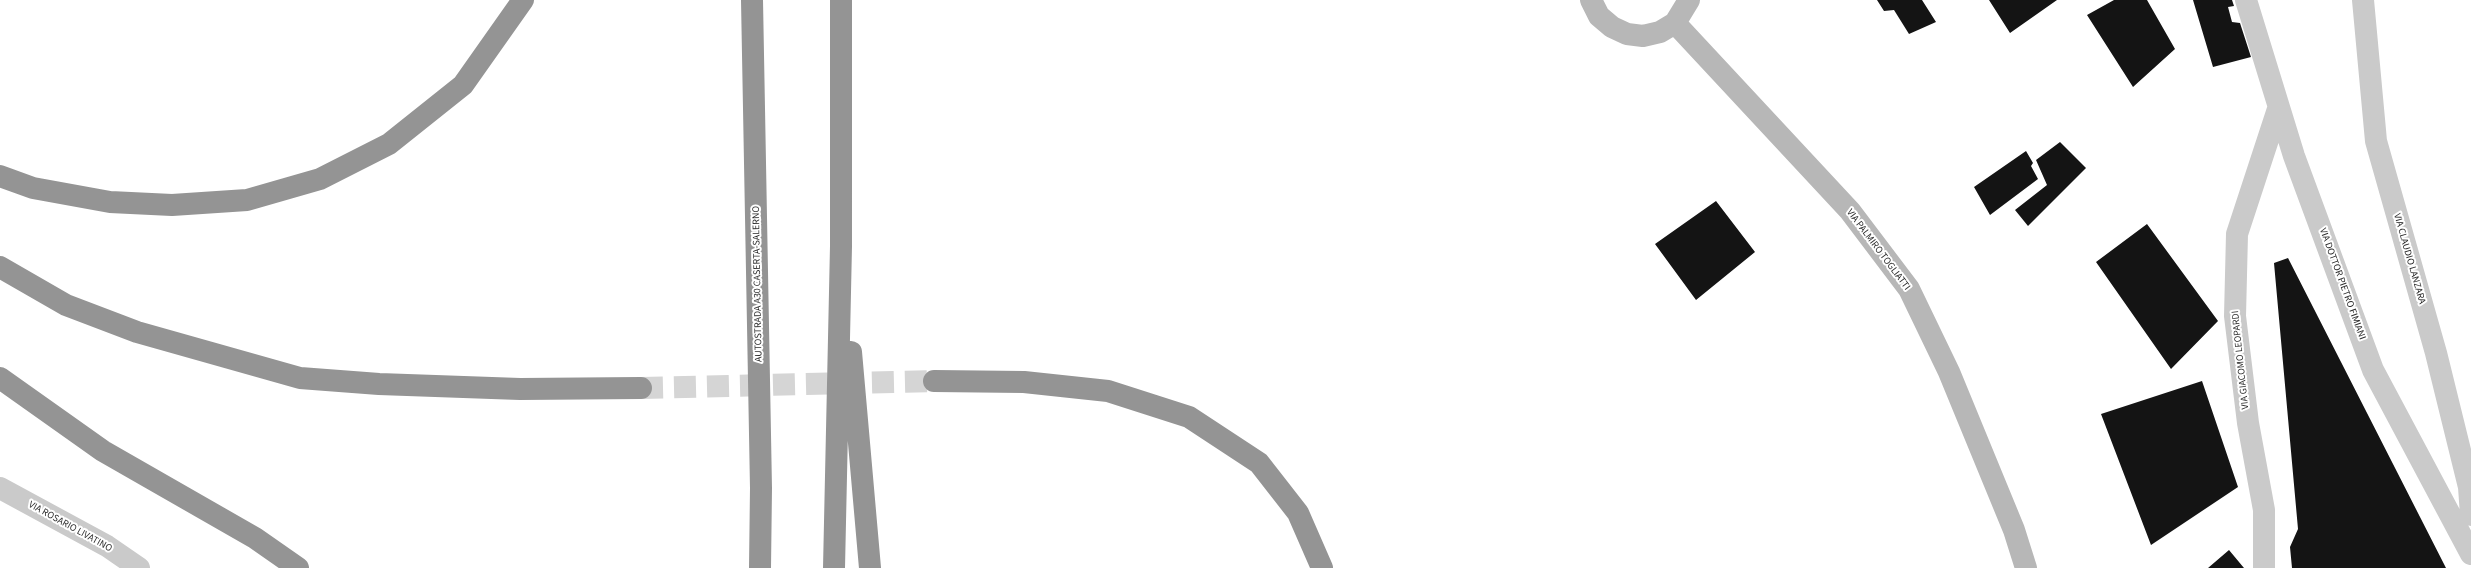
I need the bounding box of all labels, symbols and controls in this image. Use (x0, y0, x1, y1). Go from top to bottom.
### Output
street label: AUTOSTRADA A30 CASERTA-SALERNO (751, 206, 765, 362)
street label: VIA PALMIRO TOGLIATTI (1844, 207, 1912, 293)
street label: VIA CLAUDIO LANZARA (2390, 212, 2428, 306)
street label: VIA DOTTOR PIETRO FIMIANI (2316, 227, 2368, 341)
street label: VIA GIACOMO LEOPARDI (2230, 310, 2252, 410)
street label: VIA ROSARIO LIVATINO (26, 499, 114, 555)

